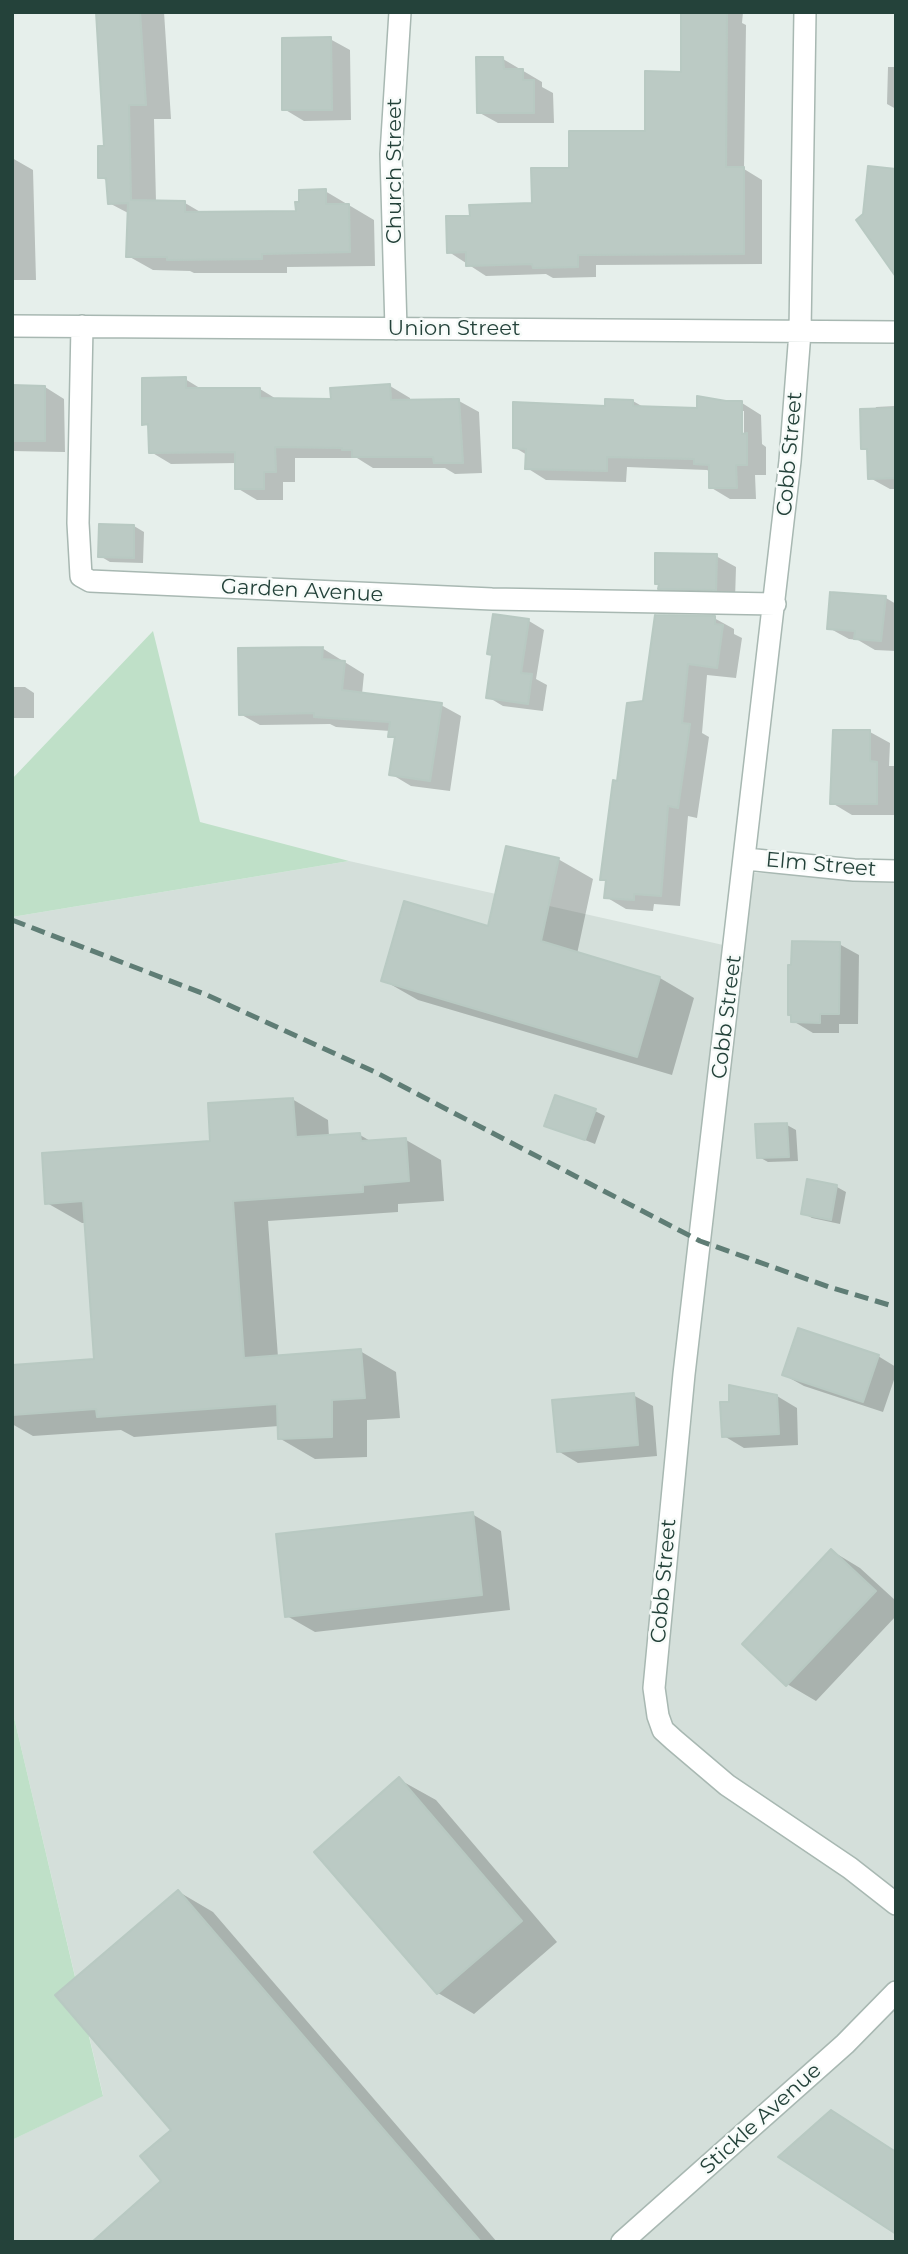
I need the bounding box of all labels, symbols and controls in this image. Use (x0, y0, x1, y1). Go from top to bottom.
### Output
street label: Church Street (382, 98, 408, 244)
street label: Union Street (388, 316, 520, 342)
street label: Cobb Street (772, 391, 808, 517)
street label: Garden Avenue (220, 574, 384, 608)
street label: Elm Street (765, 848, 877, 882)
street label: Cobb Street (707, 953, 747, 1081)
street label: Cobb Street (646, 1518, 682, 1644)
street label: Stickle Avenue (695, 2058, 827, 2180)

